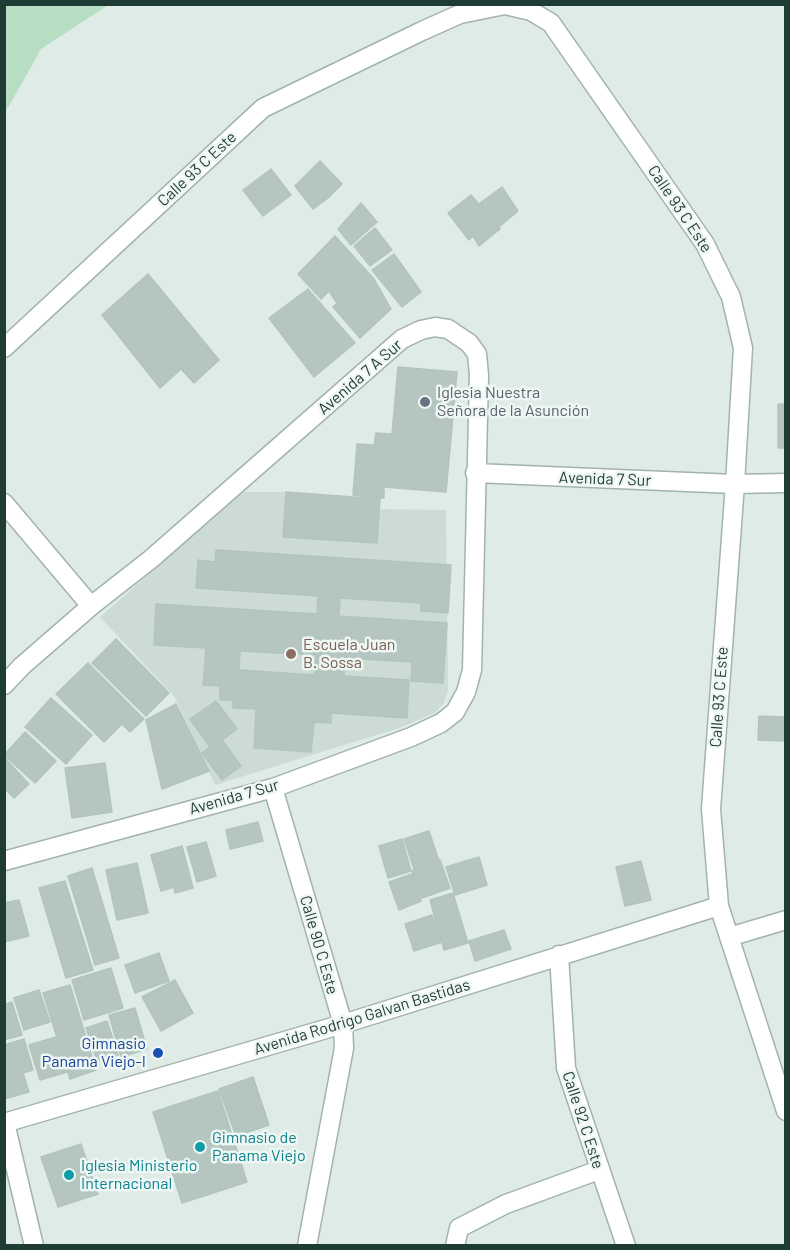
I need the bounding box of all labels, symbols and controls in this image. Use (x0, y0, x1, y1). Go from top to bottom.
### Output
street label: Calle 93 C Este (154, 128, 240, 210)
street label: Calle 93 C Este (644, 162, 716, 256)
street label: Avenida 7 A Sur (314, 335, 406, 419)
place label: Iglesia Nuestra Señora de la Asunción (437, 383, 589, 421)
marker: Iglesia Nuestra Señora de la Asunción (418, 395, 432, 409)
street label: Avenida 7 Sur (558, 468, 652, 490)
place label: Escuela Juan B. Sossa (303, 635, 395, 673)
street label: Calle 93 C Este (706, 646, 732, 748)
marker: Escuela Juan B. Sossa (284, 647, 298, 661)
street label: Avenida 7 Sur (187, 775, 281, 819)
street label: Calle 90 C Este (296, 893, 342, 997)
street label: Avenida Rodrigo Galvan Bastidas (252, 975, 472, 1059)
place label: Gimnasio Panama Viejo-I (42, 1034, 146, 1072)
marker: Gimnasio Panama Viejo-I (151, 1046, 165, 1060)
street label: Calle 92 C Este (558, 1069, 608, 1171)
place label: Gimnasio de Panama Viejo (212, 1128, 306, 1166)
marker: Gimnasio de Panama Viejo (193, 1140, 207, 1154)
place label: Iglesia Ministerio Internacional (81, 1156, 198, 1194)
marker: Iglesia Ministerio Internacional (62, 1168, 76, 1182)

